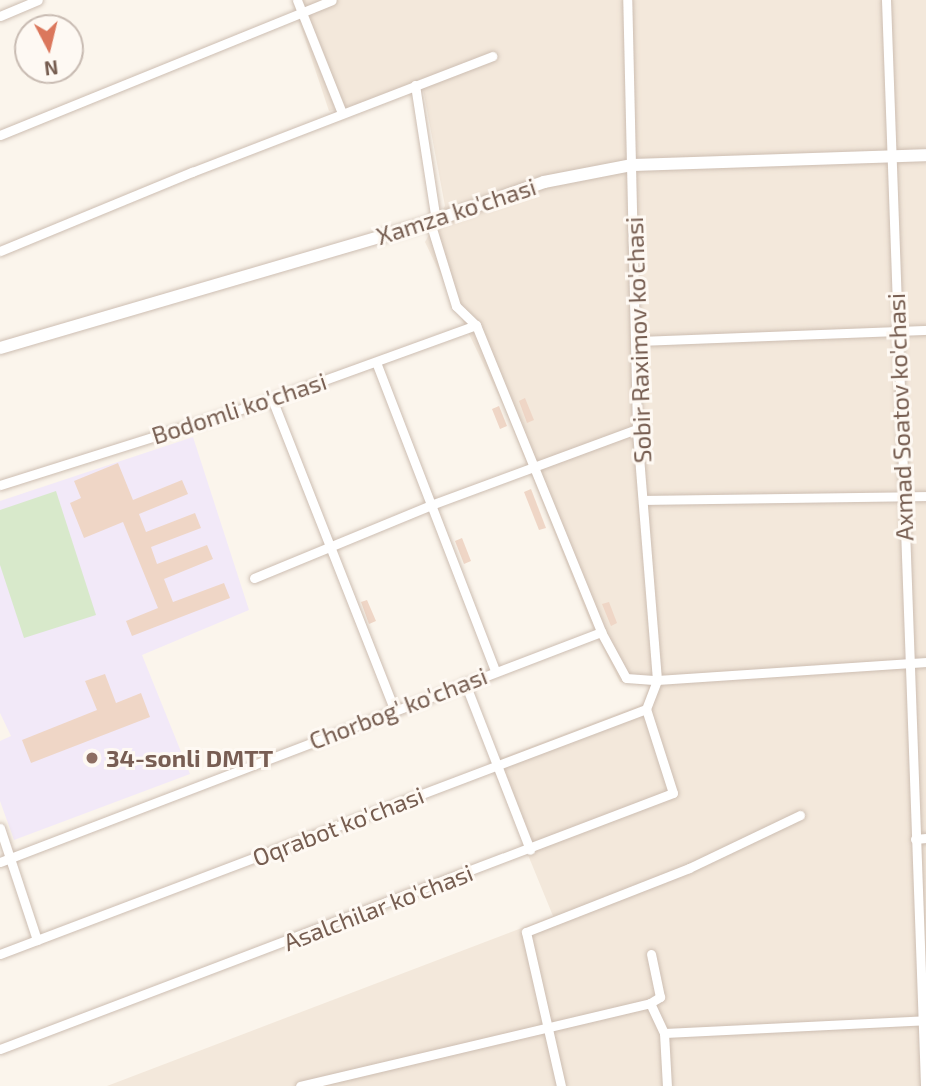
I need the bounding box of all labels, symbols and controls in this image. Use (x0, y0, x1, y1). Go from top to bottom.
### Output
north arrow (14, 14, 84, 84)
text: N (43, 56, 60, 81)
street label: Xamza ko'chasi (372, 172, 540, 250)
street label: Sobir Raximov ko'chasi (619, 216, 657, 464)
street label: Axmad Soatov ko'chasi (881, 292, 919, 542)
street label: Bodomli ko'chasi (148, 366, 330, 450)
street label: Chorbog' ko'chasi (305, 661, 491, 755)
place label: 34-sonli DMTT (106, 744, 273, 772)
marker: 34-sonli DMTT (84, 750, 100, 766)
street label: Oqrabot ko'chasi (248, 780, 428, 872)
street label: Asalchilar ko'chasi (279, 858, 477, 956)

